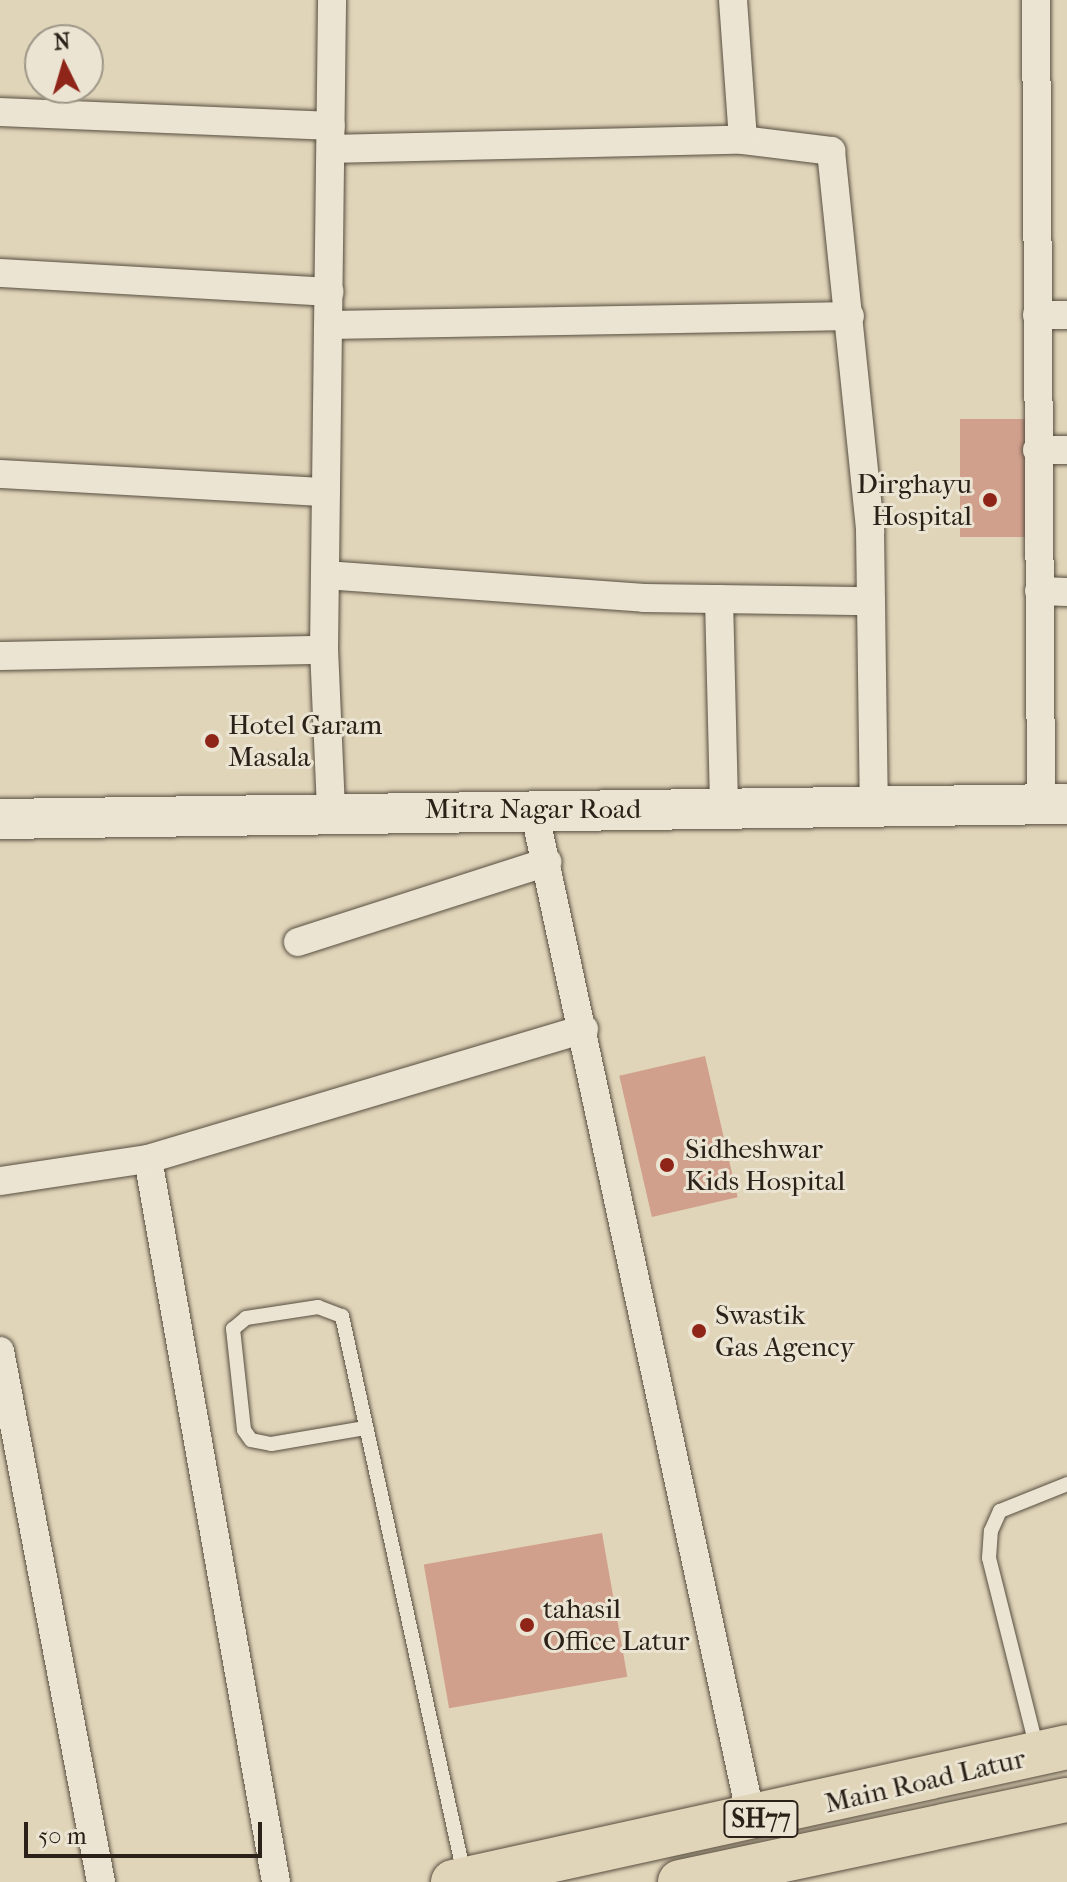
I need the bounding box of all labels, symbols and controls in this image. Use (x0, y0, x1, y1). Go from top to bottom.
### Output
north arrow (24, 24, 104, 104)
text: N (53, 28, 72, 56)
place label: Dirghayu Hospital (857, 467, 972, 533)
marker: Dirghayu Hospital (979, 489, 1001, 511)
place label: Hotel Garam Masala (228, 708, 382, 774)
marker: Hotel Garam Masala (203, 732, 221, 750)
street label: Mitra Nagar Road (425, 792, 641, 826)
place label: Sidheshwar Kids Hospital (685, 1132, 845, 1198)
marker: Sidheshwar Kids Hospital (656, 1154, 678, 1176)
place label: Swastik Gas Agency (715, 1298, 854, 1364)
marker: Swastik Gas Agency (690, 1322, 708, 1340)
place label: tahasil Office Latur (543, 1592, 689, 1658)
marker: tahasil Office Latur (518, 1616, 536, 1634)
street label: Main Road Latur (821, 1742, 1029, 1820)
road number: SH77 (723, 1797, 799, 1841)
scale bar (28, 1806, 266, 1856)
text: 50 m (38, 1822, 87, 1850)

